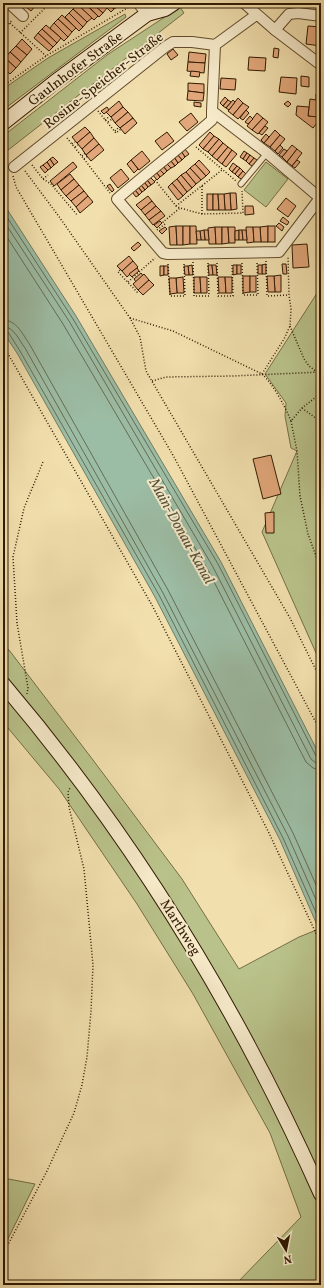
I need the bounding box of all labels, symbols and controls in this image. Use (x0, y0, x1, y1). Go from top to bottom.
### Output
street label: Gaulnhofer Straße (25, 27, 127, 111)
street label: Rosine-Speicher-Straße (40, 28, 168, 134)
water label: Main-Donau-Kanal (142, 474, 219, 589)
street label: Marthweg (155, 896, 204, 960)
north arrow (266, 1230, 306, 1270)
text: N (282, 1250, 293, 1266)

